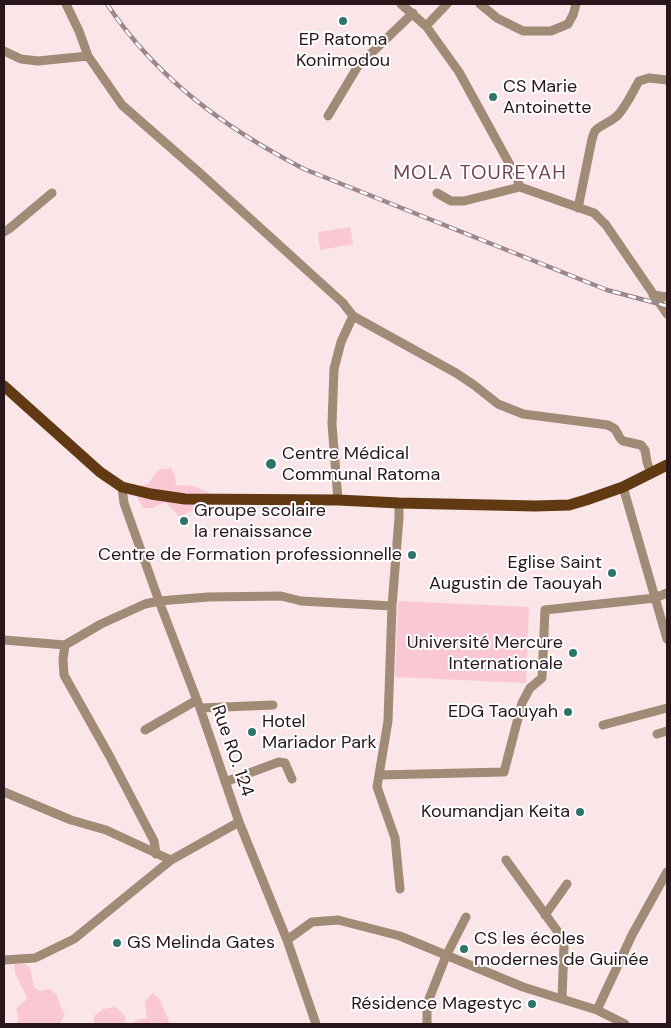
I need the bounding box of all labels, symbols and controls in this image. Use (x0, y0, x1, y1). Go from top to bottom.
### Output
marker: EP Ratoma Konimodou (337, 15, 349, 27)
place label: EP Ratoma Konimodou (296, 29, 390, 72)
place label: CS Marie Antoinette (503, 76, 591, 118)
marker: CS Marie Antoinette (487, 91, 499, 103)
district label: MOLA TOUREYAH (392, 162, 568, 186)
place label: Centre Médical Communal Ratoma (282, 443, 440, 486)
marker: Centre Médical Communal Ratoma (264, 457, 278, 471)
place label: Groupe scolaire la renaissance (194, 500, 326, 542)
marker: Groupe scolaire la renaissance (178, 515, 190, 527)
place label: Centre de Formation professionnelle (98, 544, 402, 566)
marker: Centre de Formation professionnelle (406, 549, 418, 561)
place label: Eglise Saint Augustin de Taouyah (429, 552, 602, 594)
marker: Eglise Saint Augustin de Taouyah (606, 567, 618, 579)
place label: Université Mercure Internationale (407, 632, 563, 674)
marker: Université Mercure Internationale (567, 647, 579, 659)
place label: EDG Taouyah (448, 701, 558, 723)
street label: Rue RO. 124 (206, 703, 258, 799)
marker: EDG Taouyah (562, 706, 574, 718)
place label: Hotel Mariador Park (262, 711, 377, 754)
marker: Hotel Mariador Park (246, 726, 258, 738)
place label: Koumandjan Keita (421, 801, 570, 823)
marker: Koumandjan Keita (574, 806, 586, 818)
place label: CS les écoles modernes de Guinée (474, 928, 649, 971)
place label: GS Melinda Gates (127, 932, 275, 954)
marker: GS Melinda Gates (111, 937, 123, 949)
marker: CS les écoles modernes de Guinée (458, 943, 470, 955)
place label: Résidence Magestyc (351, 993, 522, 1015)
marker: Résidence Magestyc (526, 998, 538, 1010)

